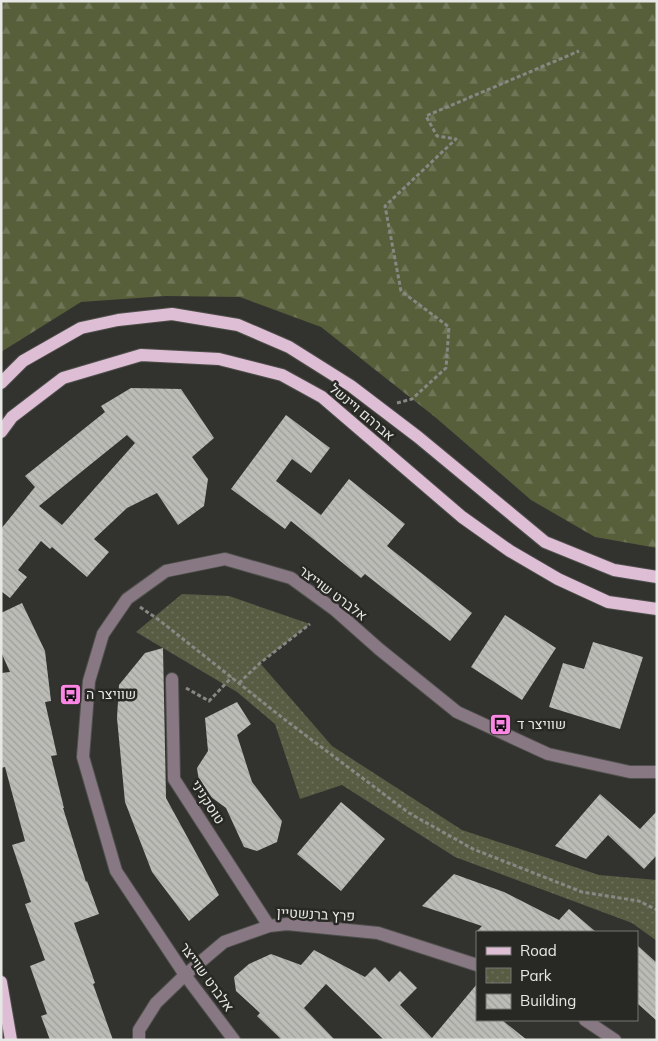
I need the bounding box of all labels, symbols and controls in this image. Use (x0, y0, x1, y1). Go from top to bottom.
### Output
street label: אברהם ויינשל (326, 379, 398, 445)
street label: אלברט שוייצר (295, 561, 371, 625)
bus stop icon: שוויצר ה (58, 682, 82, 706)
place label: שוויצר ה (86, 685, 136, 703)
bus stop icon: שוויצר ד (489, 712, 513, 736)
place label: שוויצר ד (517, 715, 566, 733)
street label: טוסקניני (187, 777, 229, 827)
street label: פרץ ברנשטיין (276, 903, 356, 925)
legend (476, 931, 638, 1021)
street label: אלברט שוייצר (176, 939, 238, 1015)
text: Road (520, 941, 557, 960)
text: Park (520, 966, 552, 985)
text: Building (520, 991, 576, 1010)

